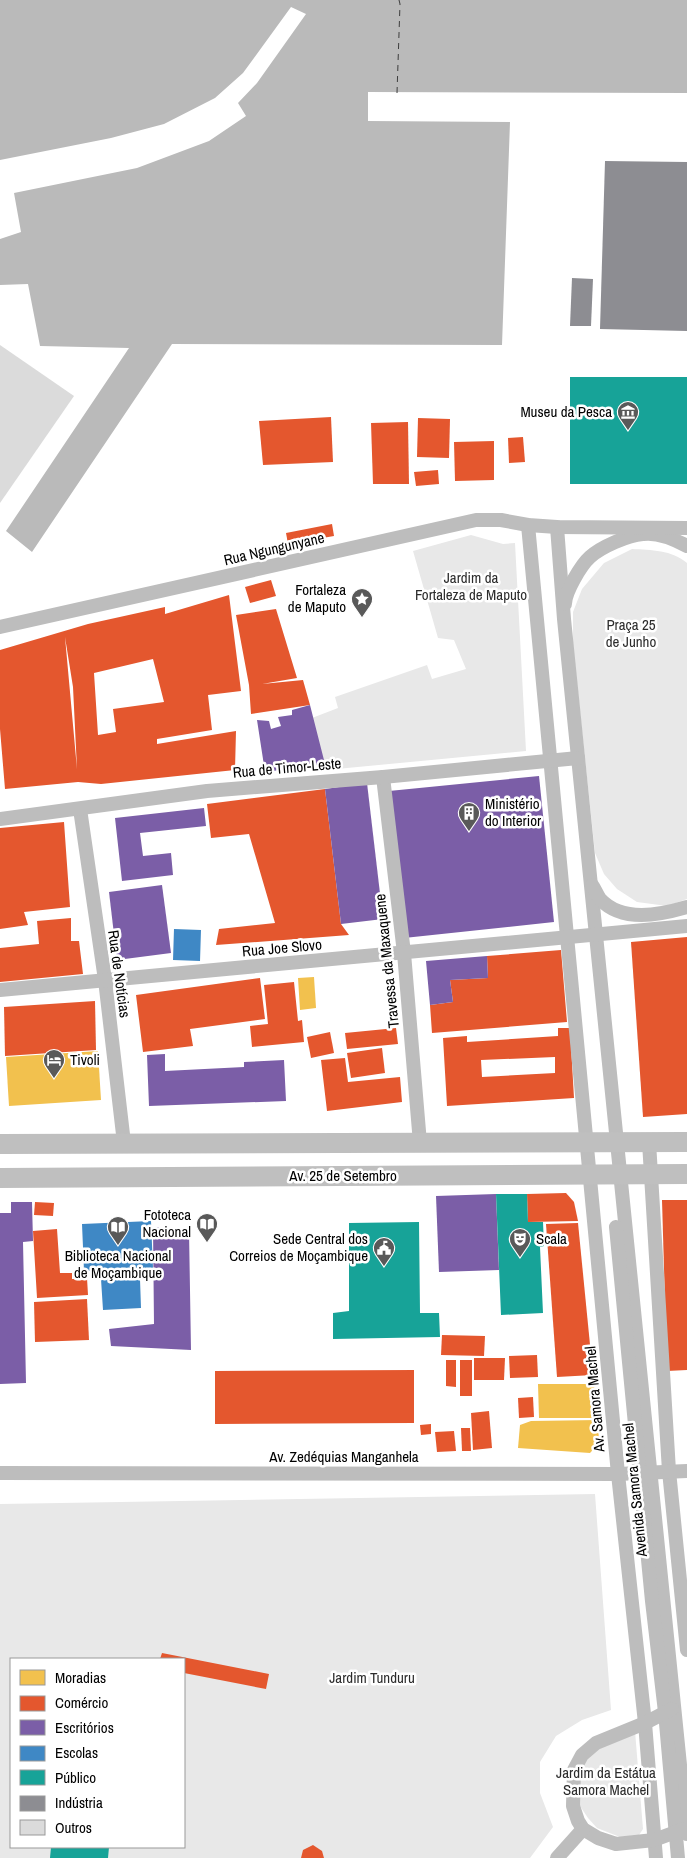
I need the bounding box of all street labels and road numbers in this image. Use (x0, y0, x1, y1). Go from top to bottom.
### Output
street label: Rua Ngungunyane (222, 527, 326, 570)
street label: Rua de Timor-Leste (232, 752, 342, 783)
street label: Travessa da Maxaquene (369, 893, 404, 1029)
street label: Rua de Notícias (103, 929, 136, 1019)
street label: Rua Joe Slovo (241, 934, 323, 961)
street label: Av. 25 de Setembro (288, 1165, 397, 1186)
street label: Av. Samora Machel (579, 1345, 610, 1454)
street label: Avenida Samora Machel (617, 1422, 652, 1559)
street label: Av. Zedéquias Manganhela (268, 1446, 419, 1467)

